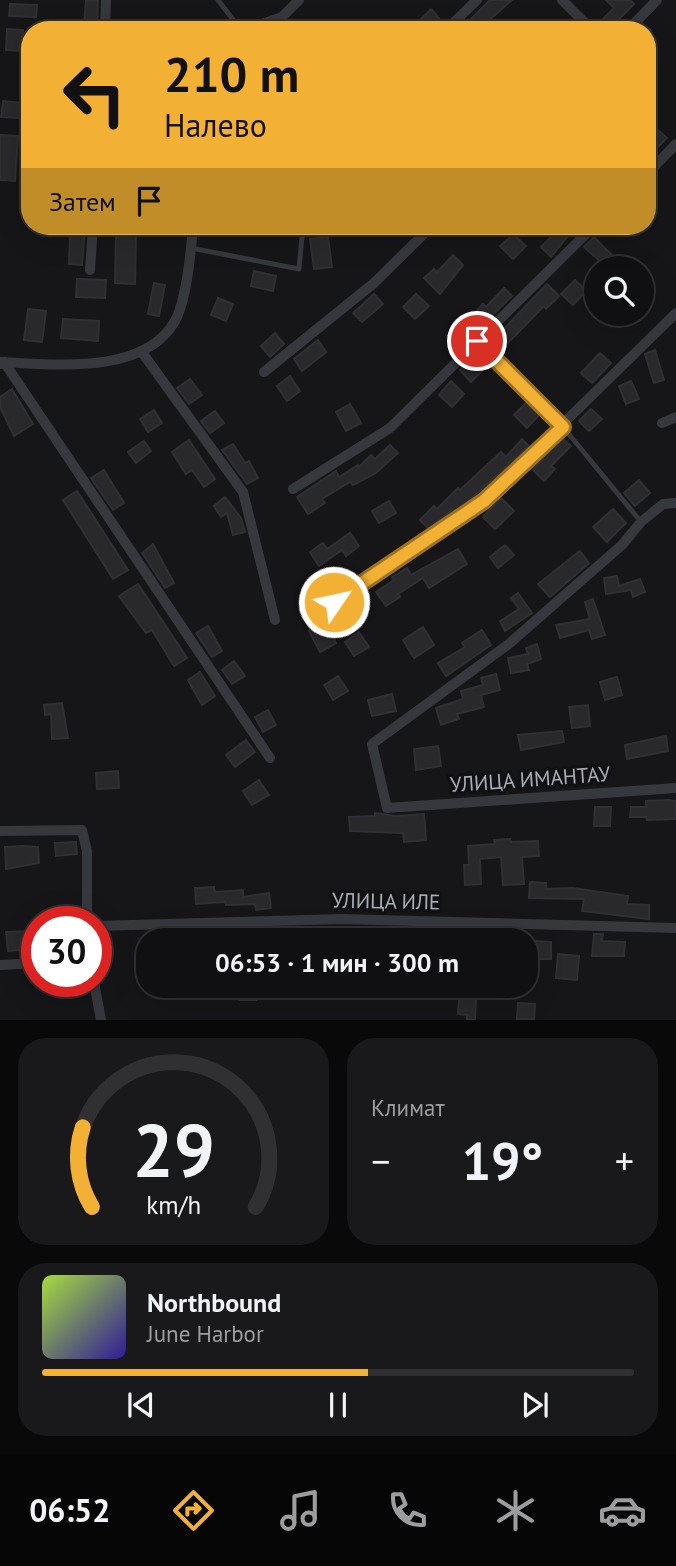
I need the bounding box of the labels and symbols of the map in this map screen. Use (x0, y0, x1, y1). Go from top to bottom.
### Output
pin (447, 311, 507, 371)
position arrow (297, 565, 371, 639)
street label: УЛИЦА ИМАНТАУ (449, 760, 611, 798)
street label: УЛИЦА ИЛЕ (332, 887, 440, 915)
speed limit sign: 30 (21, 906, 112, 997)

